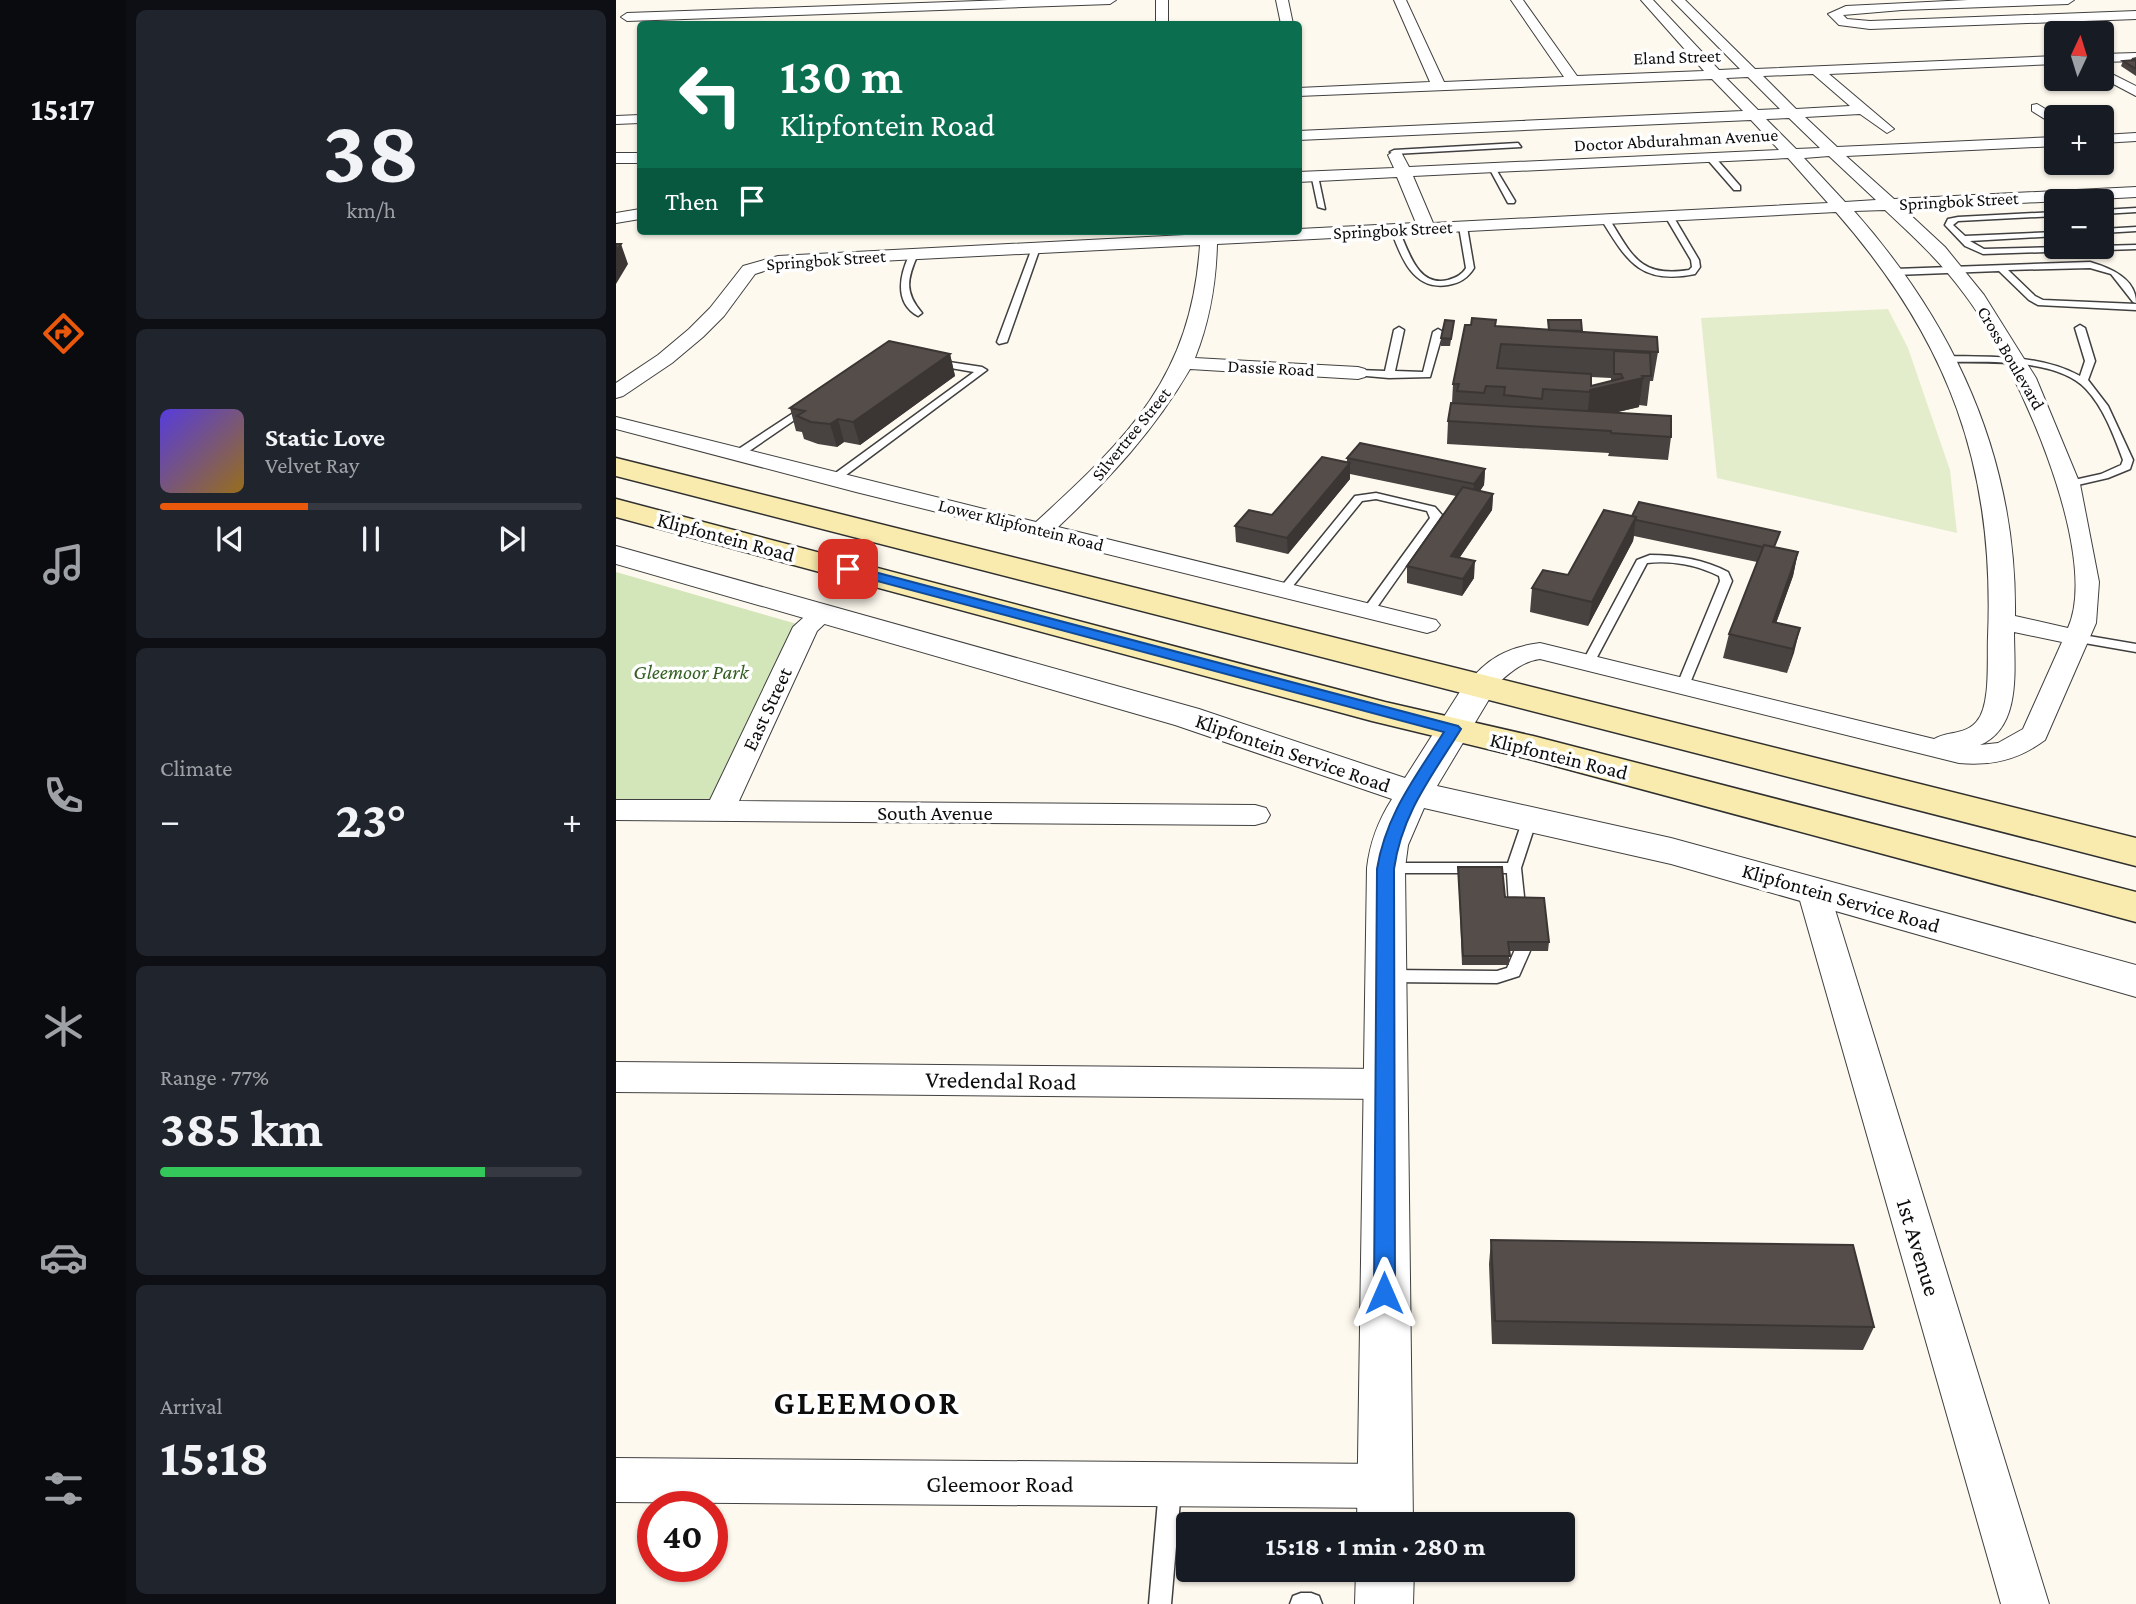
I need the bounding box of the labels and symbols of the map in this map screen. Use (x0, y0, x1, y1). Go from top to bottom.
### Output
north arrow (2044, 21, 2114, 91)
street label: Eland Street (1633, 45, 1722, 69)
street label: Doctor Abdurahman Avenue (1573, 125, 1779, 155)
street label: Springbok Street (1899, 188, 2020, 214)
street label: Springbok Street (1333, 217, 1454, 243)
street label: Springbok Street (766, 246, 887, 274)
street label: Cross Boulevard (1973, 303, 2049, 414)
street label: Dassie Road (1227, 356, 1315, 380)
street label: Silvertree Street (1087, 383, 1175, 484)
street label: Lower Klipfontein Road (936, 495, 1106, 555)
street label: Klipfontein Road (655, 507, 797, 567)
pin (818, 539, 878, 599)
park label: Gleemoor Park (633, 660, 749, 684)
street label: East Street (737, 662, 797, 755)
street label: Klipfontein Service Road (1192, 708, 1394, 798)
street label: Klipfontein Road (1488, 727, 1630, 785)
street label: South Avenue (877, 801, 993, 825)
street label: Klipfontein Service Road (1739, 858, 1943, 938)
street label: Vredendal Road (925, 1065, 1077, 1095)
street label: 1st Avenue (1891, 1195, 1947, 1299)
position arrow (1347, 1256, 1421, 1330)
district label: GLEEMOOR (774, 1384, 960, 1421)
street label: Gleemoor Road (926, 1470, 1074, 1497)
speed limit sign: 40 (637, 1491, 728, 1582)

